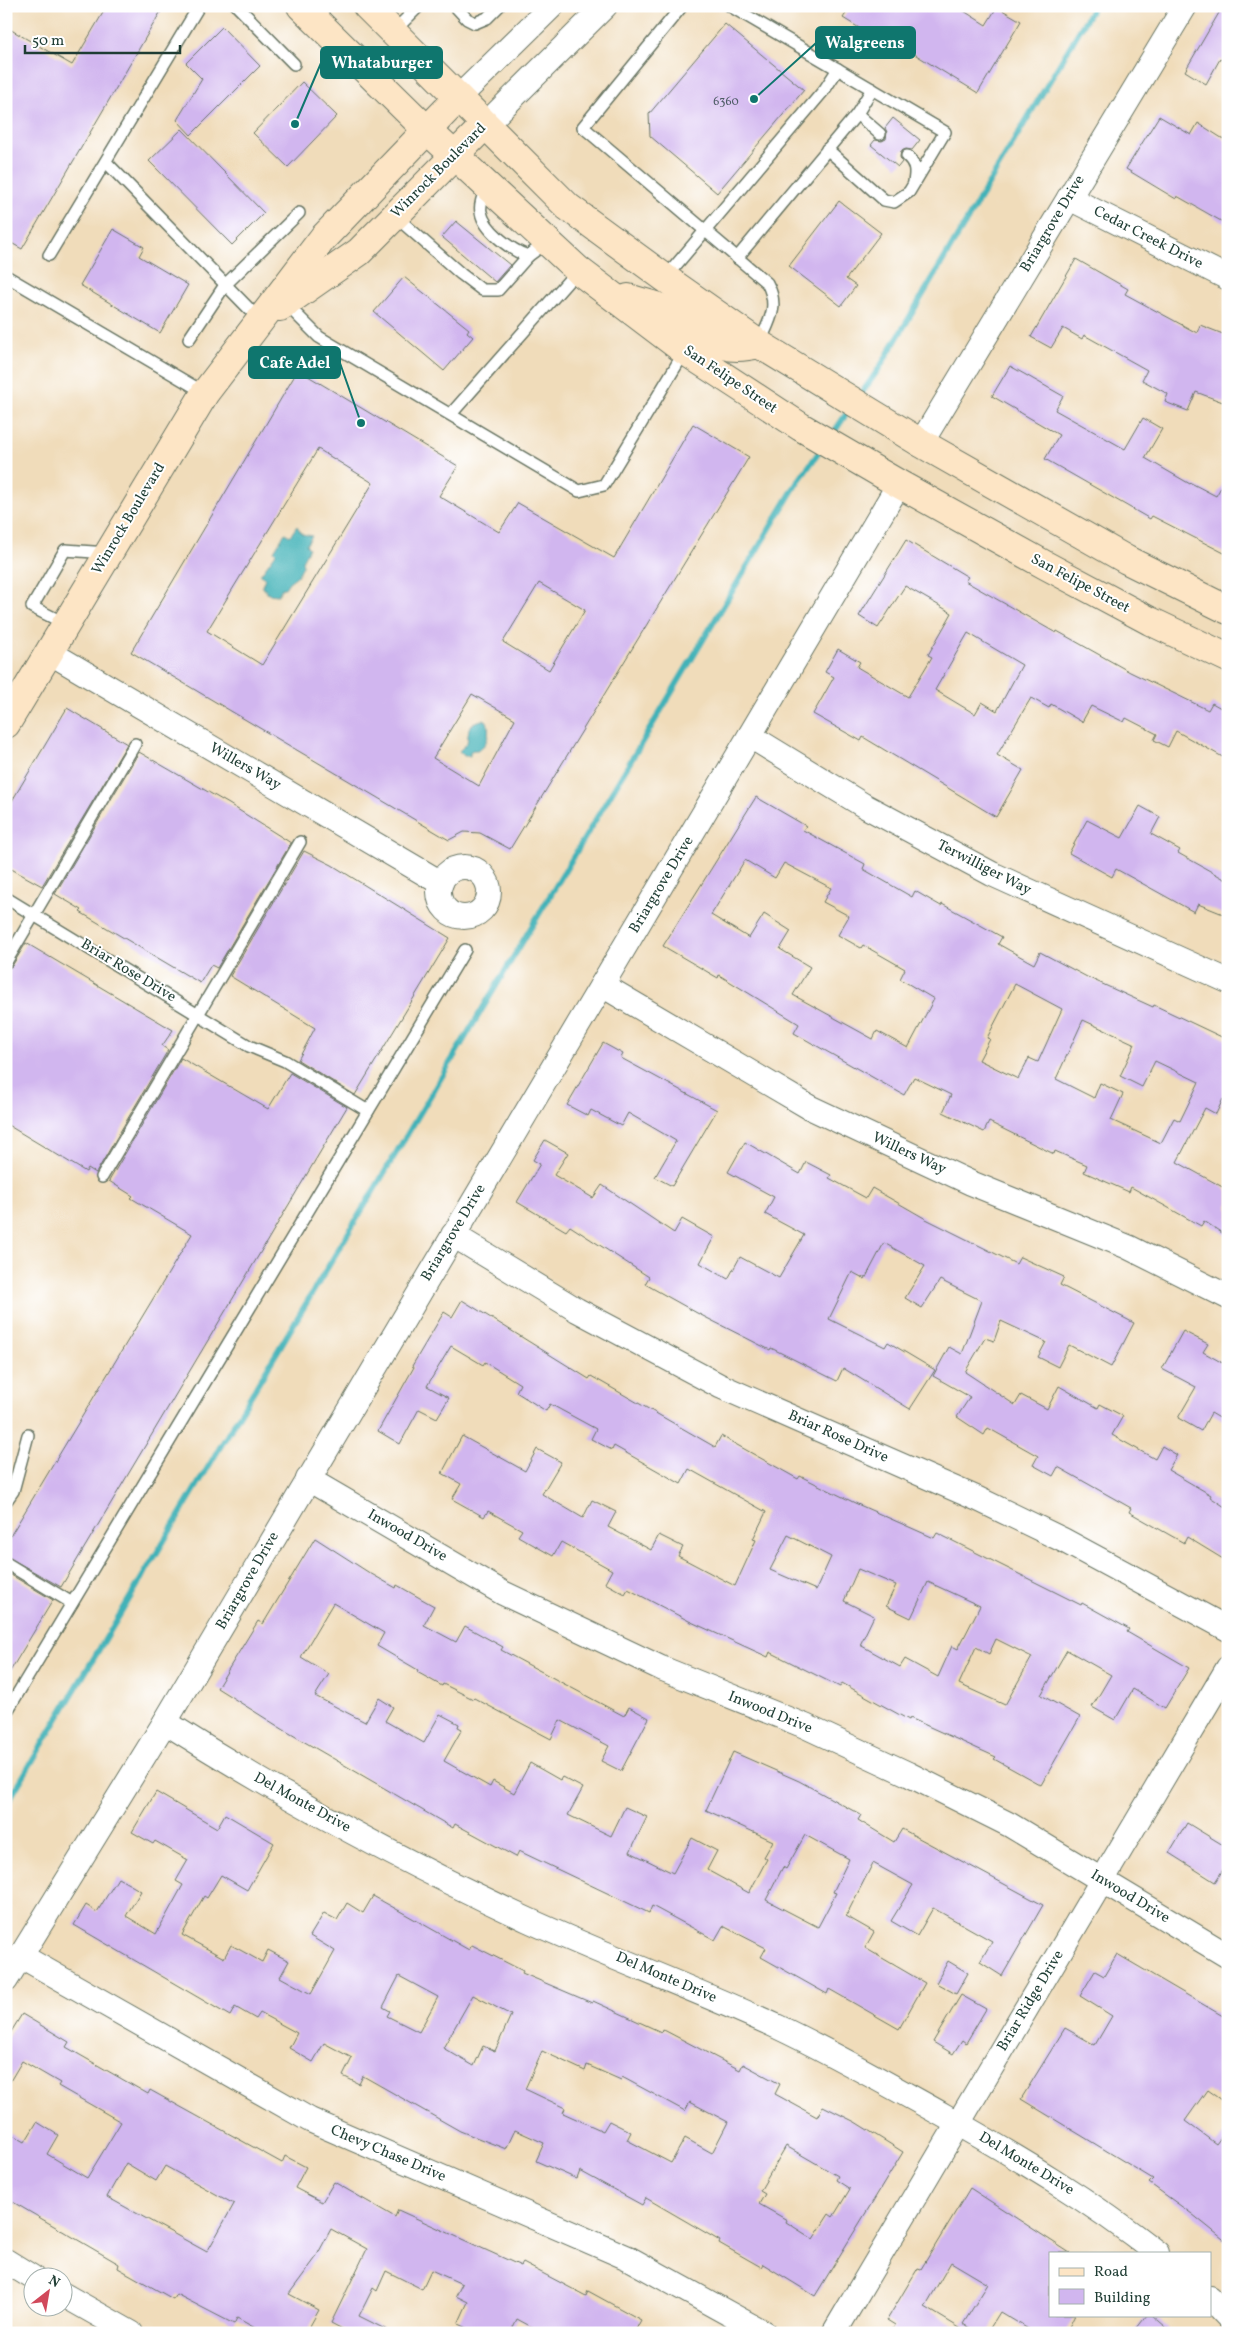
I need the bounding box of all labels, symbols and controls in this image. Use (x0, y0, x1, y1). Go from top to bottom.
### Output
scale bar (25, 22, 180, 54)
callout: Walgreens (816, 27, 915, 58)
text: 50 m (32, 31, 64, 52)
text: Walgreens (825, 33, 905, 55)
callout: Whataburger (321, 47, 442, 78)
text: Whataburger (331, 53, 433, 75)
house number: 6360 (713, 94, 739, 110)
street label: Winrock Boulevard (387, 119, 491, 223)
street label: Briargrove Drive (1016, 171, 1090, 277)
street label: Cedar Creek Drive (1090, 201, 1206, 275)
street label: San Felipe Street (679, 341, 781, 419)
callout: Cafe Adel (249, 347, 340, 378)
text: Cafe Adel (259, 353, 331, 375)
street label: Winrock Boulevard (87, 459, 171, 579)
street label: San Felipe Street (1027, 549, 1133, 619)
street label: Willers Way (205, 738, 285, 796)
street label: Briargrove Drive (625, 832, 699, 938)
street label: Terwilliger Way (933, 835, 1035, 901)
street label: Briar Rose Drive (76, 934, 180, 1008)
street label: Willers Way (869, 1128, 949, 1180)
street label: Briargrove Drive (417, 1180, 491, 1286)
street label: Briar Rose Drive (784, 1405, 892, 1469)
street label: Inwood Drive (363, 1505, 451, 1567)
street label: Briargrove Drive (211, 1528, 285, 1634)
street label: Inwood Drive (725, 1687, 815, 1739)
street label: Del Monte Drive (250, 1768, 354, 1838)
street label: Inwood Drive (1086, 1865, 1174, 1929)
street label: Briar Ridge Drive (993, 1946, 1069, 2056)
street label: Del Monte Drive (612, 1947, 720, 2009)
street label: Chevy Chase Drive (327, 2120, 449, 2188)
street label: Del Monte Drive (974, 2127, 1078, 2201)
legend (1049, 2252, 1212, 2316)
text: Road (1094, 2262, 1128, 2283)
north arrow (22, 2266, 72, 2316)
text: N (45, 2271, 63, 2293)
text: Building (1094, 2288, 1151, 2309)

